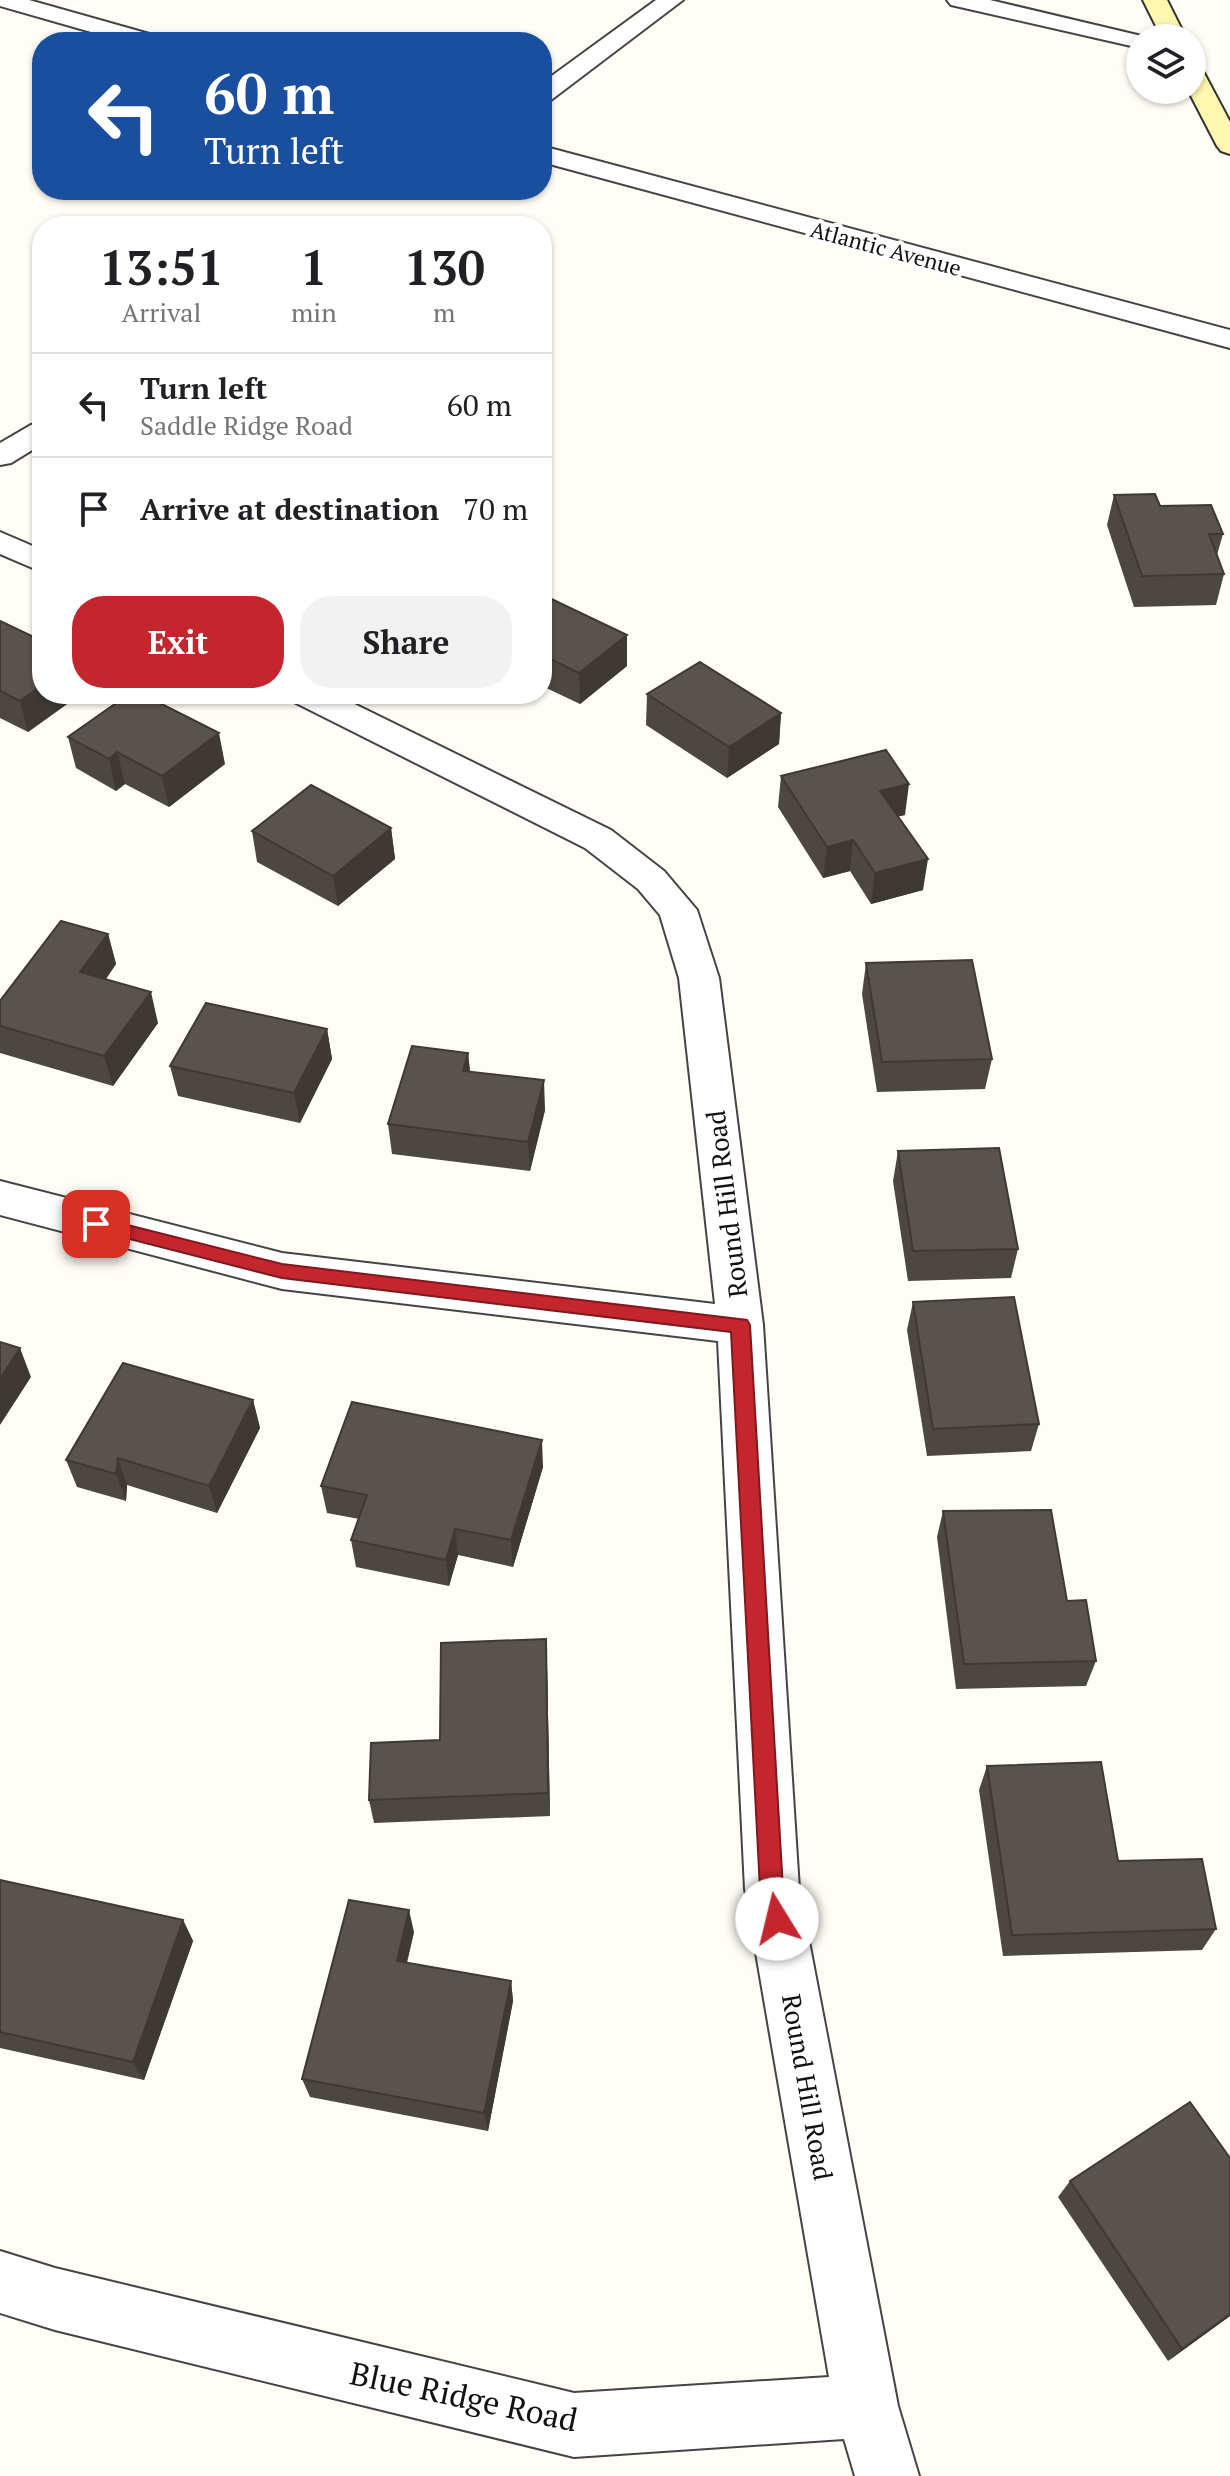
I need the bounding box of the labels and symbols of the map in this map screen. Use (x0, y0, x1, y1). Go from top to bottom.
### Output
street label: Atlantic Avenue (807, 214, 965, 282)
street label: Round Hill Road (698, 1108, 754, 1300)
pin (62, 1190, 130, 1258)
position arrow (735, 1877, 819, 1961)
street label: Round Hill Road (775, 1991, 841, 2183)
street label: Blue Ridge Road (346, 2351, 582, 2441)

